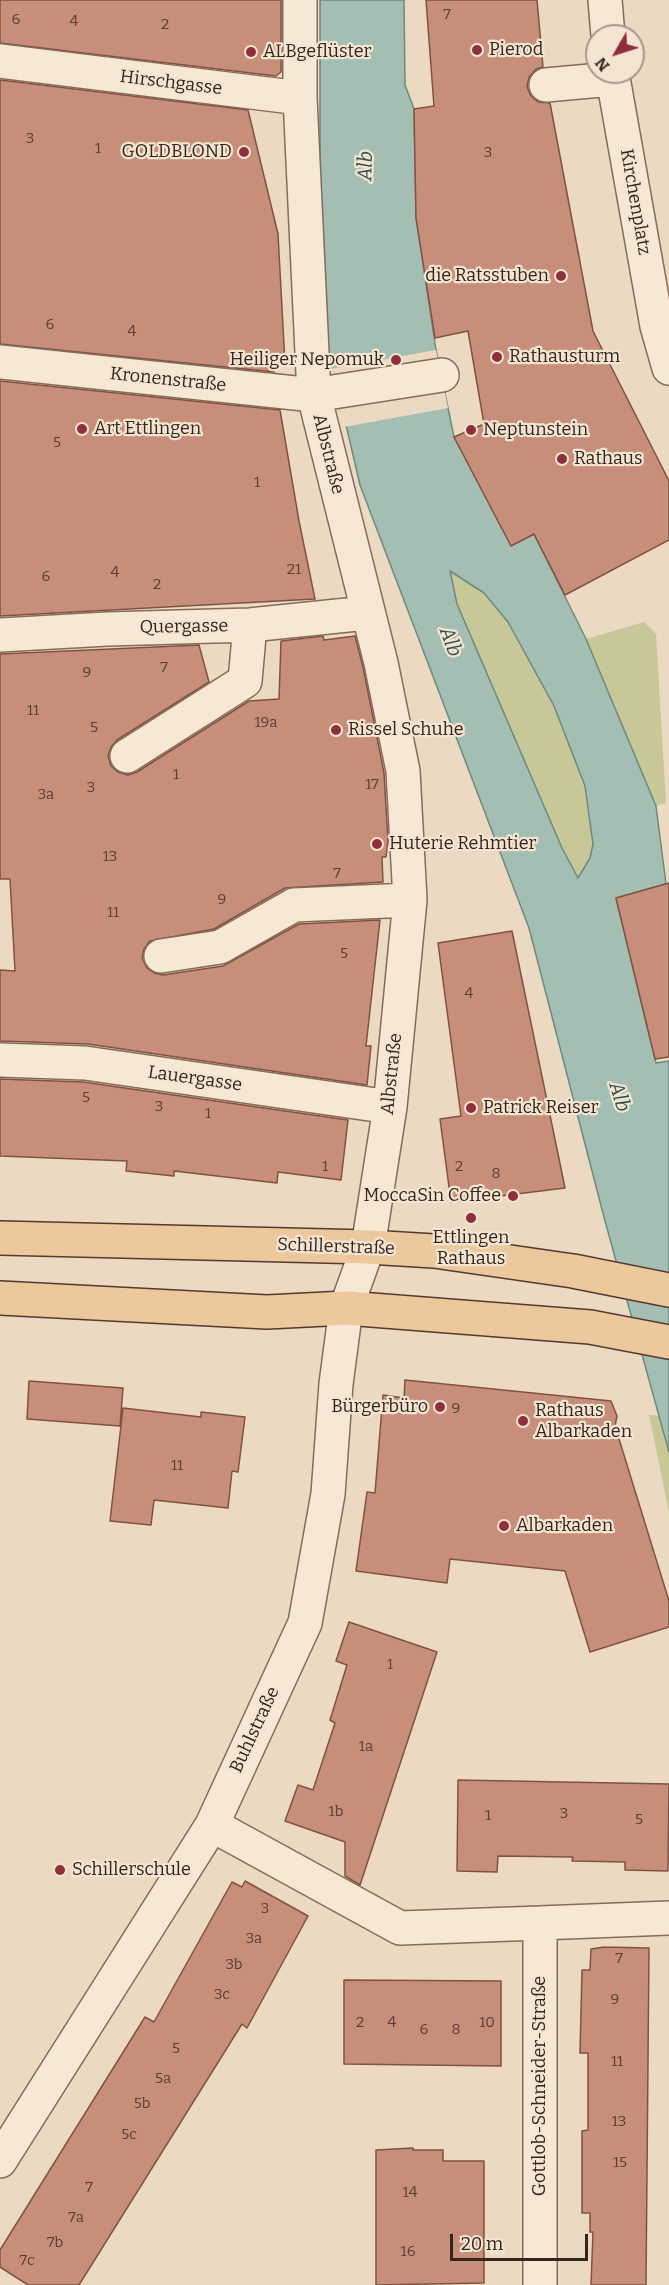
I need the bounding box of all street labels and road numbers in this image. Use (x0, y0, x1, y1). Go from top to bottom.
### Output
street label: Hirschgasse (119, 66, 223, 100)
street label: Kirchenplatz (615, 147, 655, 257)
street label: Kronenstraße (109, 363, 227, 397)
street label: Albstraße (308, 412, 348, 496)
street label: Quergasse (139, 615, 229, 639)
street label: Albstraße (377, 1032, 407, 1116)
street label: Lauergasse (147, 1062, 243, 1096)
street label: Schillerstraße (277, 1234, 395, 1260)
street label: Buhlstraße (226, 1683, 284, 1777)
street label: Gottlob-Schneider-Straße (529, 1976, 551, 2196)

